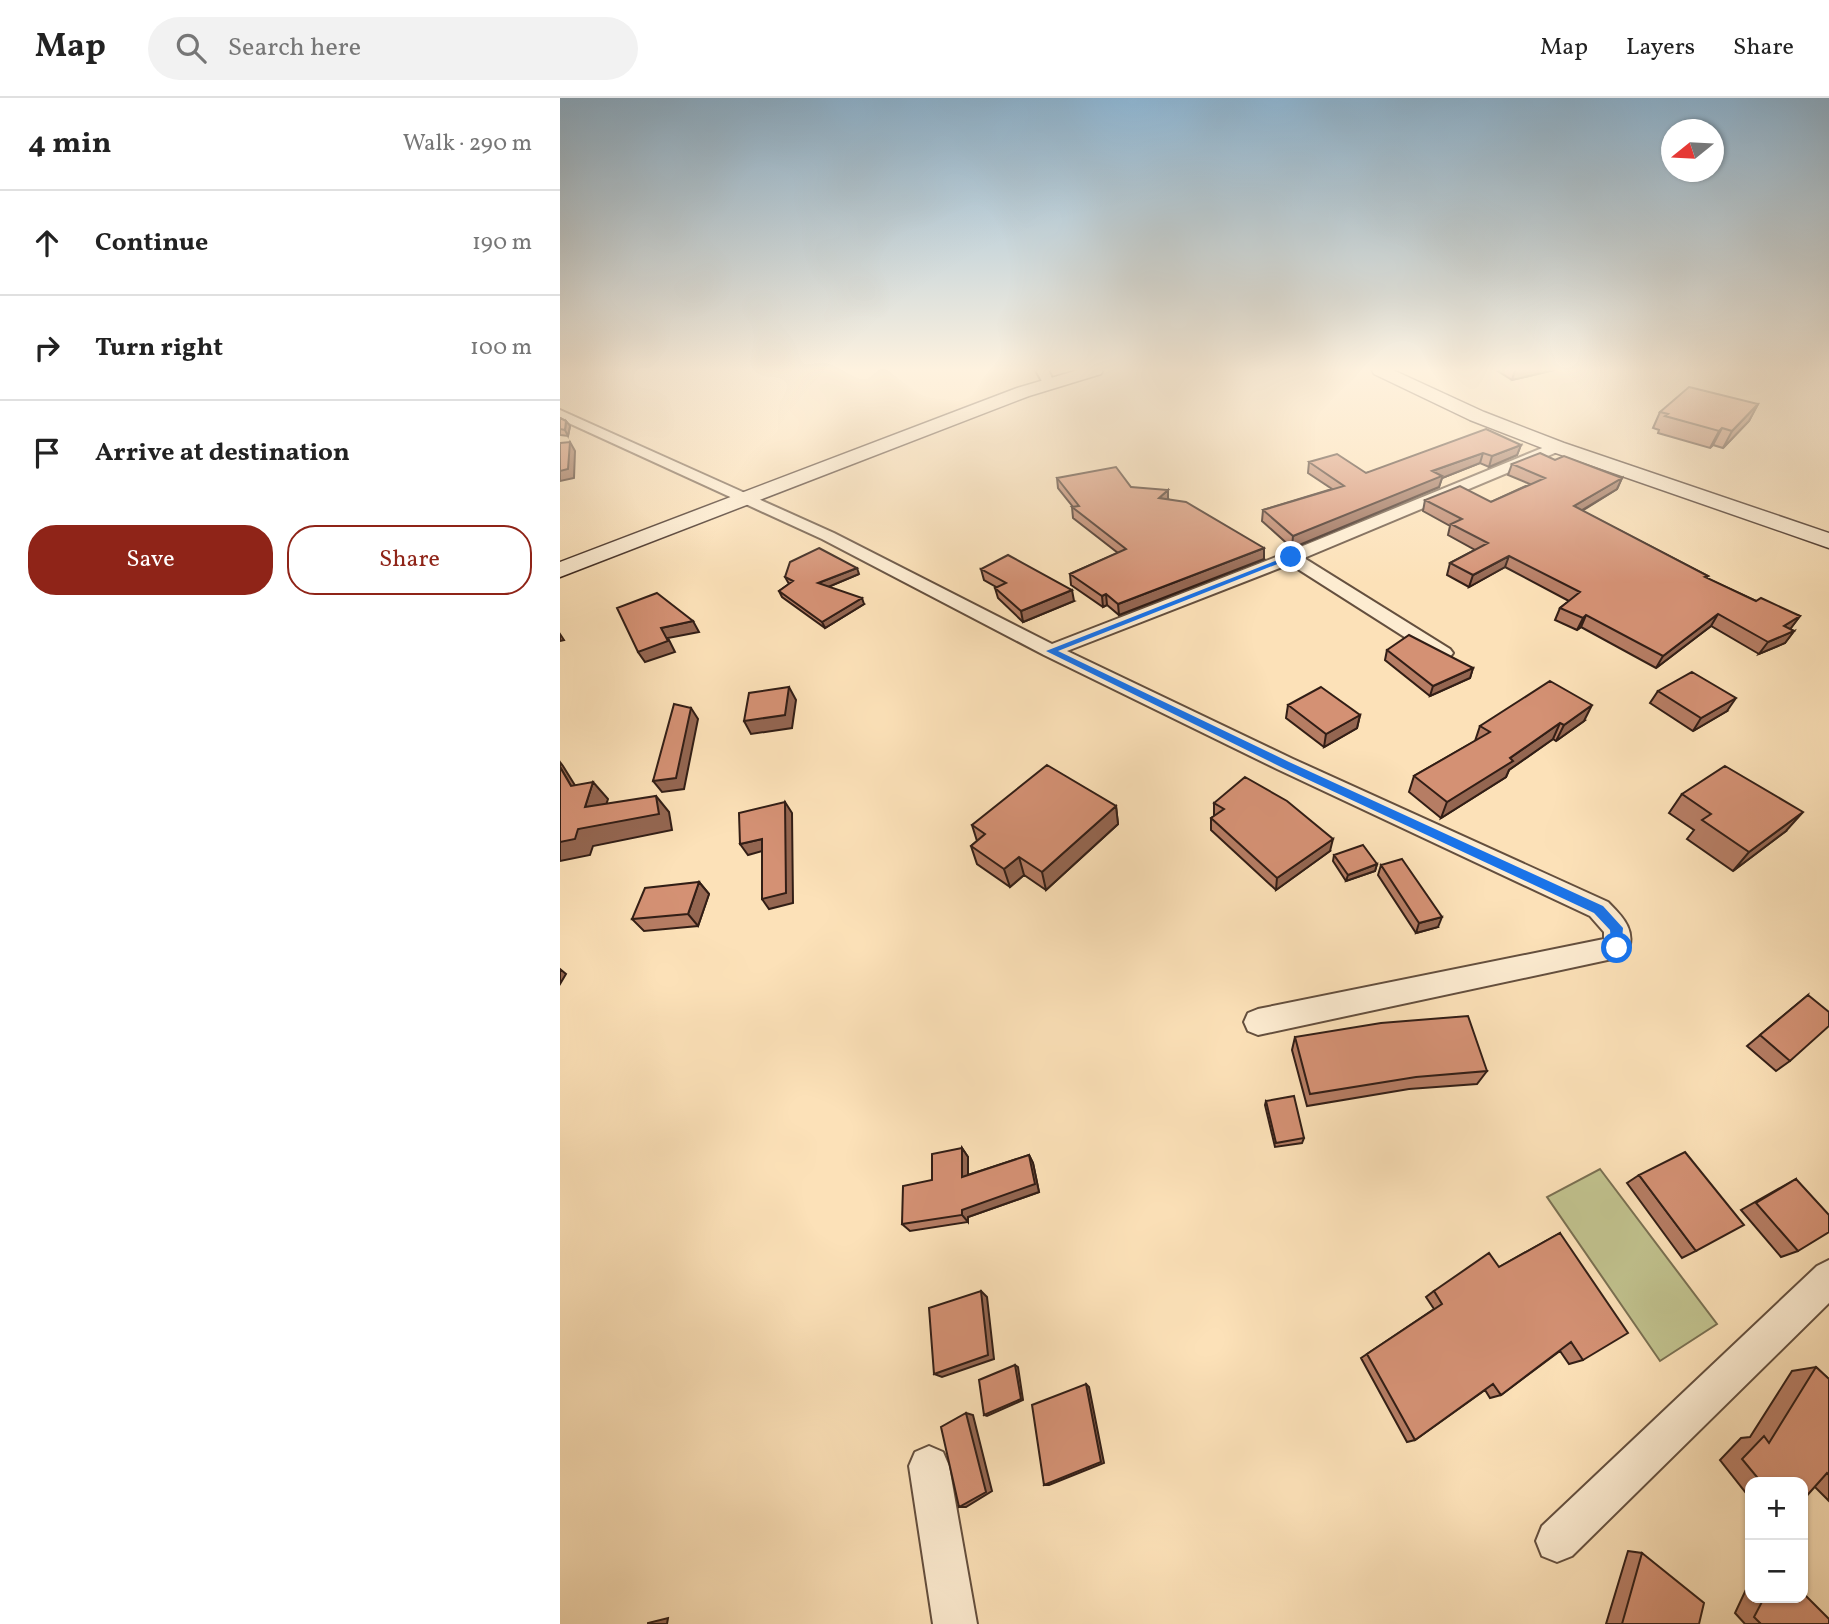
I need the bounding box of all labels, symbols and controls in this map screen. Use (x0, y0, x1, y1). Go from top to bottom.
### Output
search box (148, 17, 638, 80)
text: Map (35, 25, 106, 71)
icon: search (172, 29, 210, 67)
text: Search here (228, 30, 361, 66)
text: Map (1540, 31, 1588, 65)
text: Layers (1626, 31, 1695, 65)
text: Share (1733, 31, 1794, 65)
north arrow (1661, 119, 1724, 182)
text: 4 min (28, 123, 112, 165)
text: Walk · 290 m (403, 128, 532, 160)
icon: ahead (28, 224, 66, 262)
text: Continue (95, 225, 208, 261)
text: 190 m (472, 227, 532, 259)
icon: right (28, 329, 66, 367)
text: Turn right (95, 330, 223, 366)
text: 100 m (470, 332, 532, 364)
icon: arrive (28, 434, 66, 472)
text: Arrive at destination (95, 435, 350, 471)
button: Save (28, 525, 273, 595)
button: Share (287, 525, 532, 595)
route end (1275, 541, 1306, 572)
route start (1601, 932, 1632, 963)
map controls (1745, 1477, 1808, 1603)
button: + (1745, 1477, 1808, 1540)
button: − (1745, 1540, 1808, 1603)

